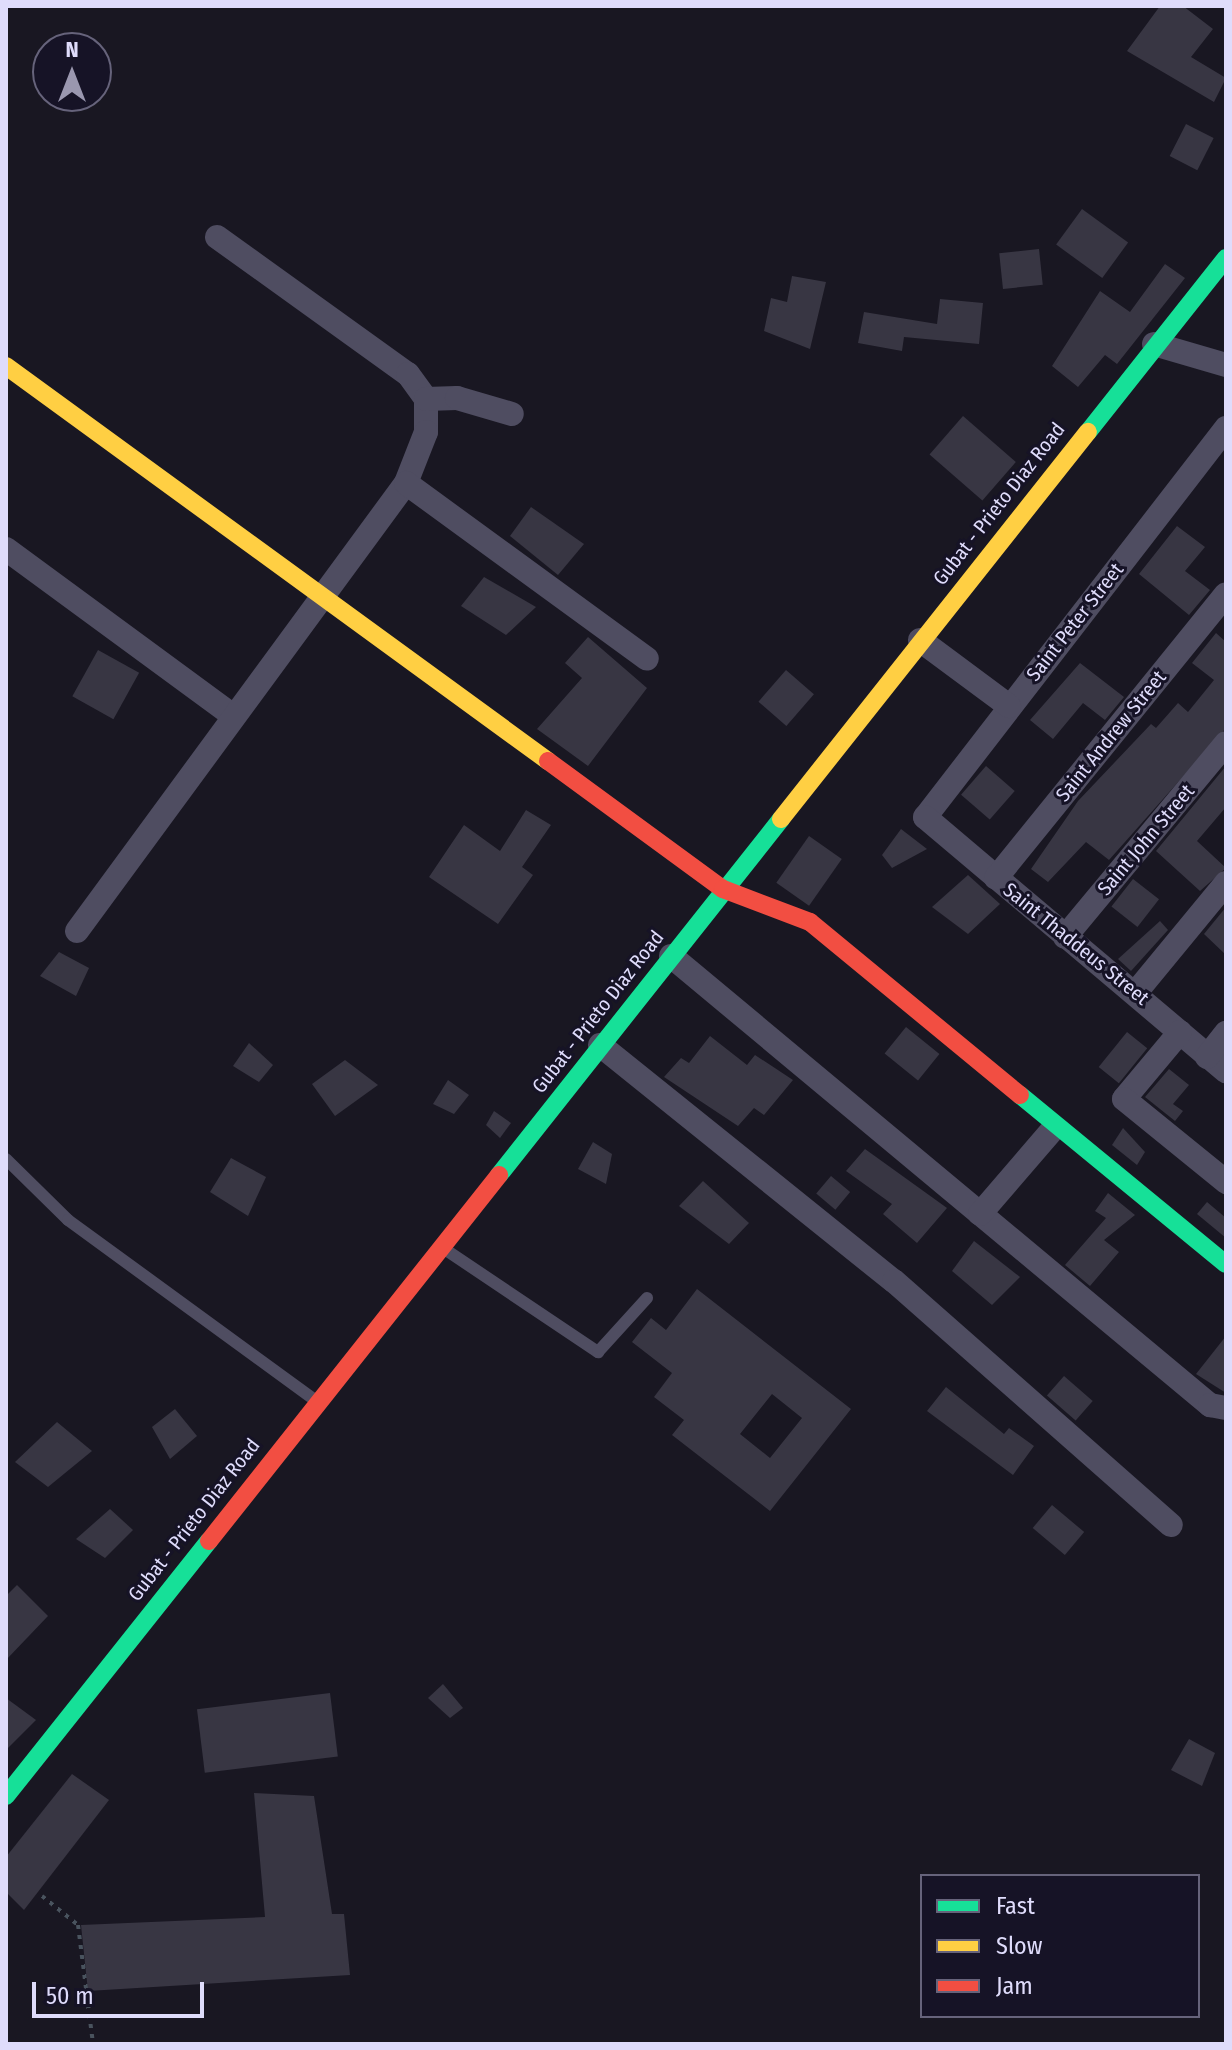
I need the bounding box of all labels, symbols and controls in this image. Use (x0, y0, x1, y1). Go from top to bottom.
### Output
north arrow (32, 32, 112, 112)
text: N (65, 36, 79, 63)
street label: Gubat - Prieto Diaz Road (928, 418, 1070, 590)
street label: Saint Peter Street (1021, 558, 1129, 686)
street label: Saint Andrew Street (1051, 666, 1171, 806)
street label: Saint John Street (1093, 780, 1199, 900)
street label: Saint Thaddeus Street (998, 878, 1154, 1010)
street label: Gubat - Prieto Diaz Road (527, 926, 669, 1098)
street label: Gubat - Prieto Diaz Road (123, 1434, 265, 1606)
legend (920, 1874, 1200, 2018)
text: Fast (996, 1892, 1035, 1920)
text: Slow (996, 1932, 1042, 1960)
scale bar (36, 1966, 208, 2016)
text: Jam (996, 1972, 1033, 2000)
text: 50 m (46, 1982, 94, 2010)

